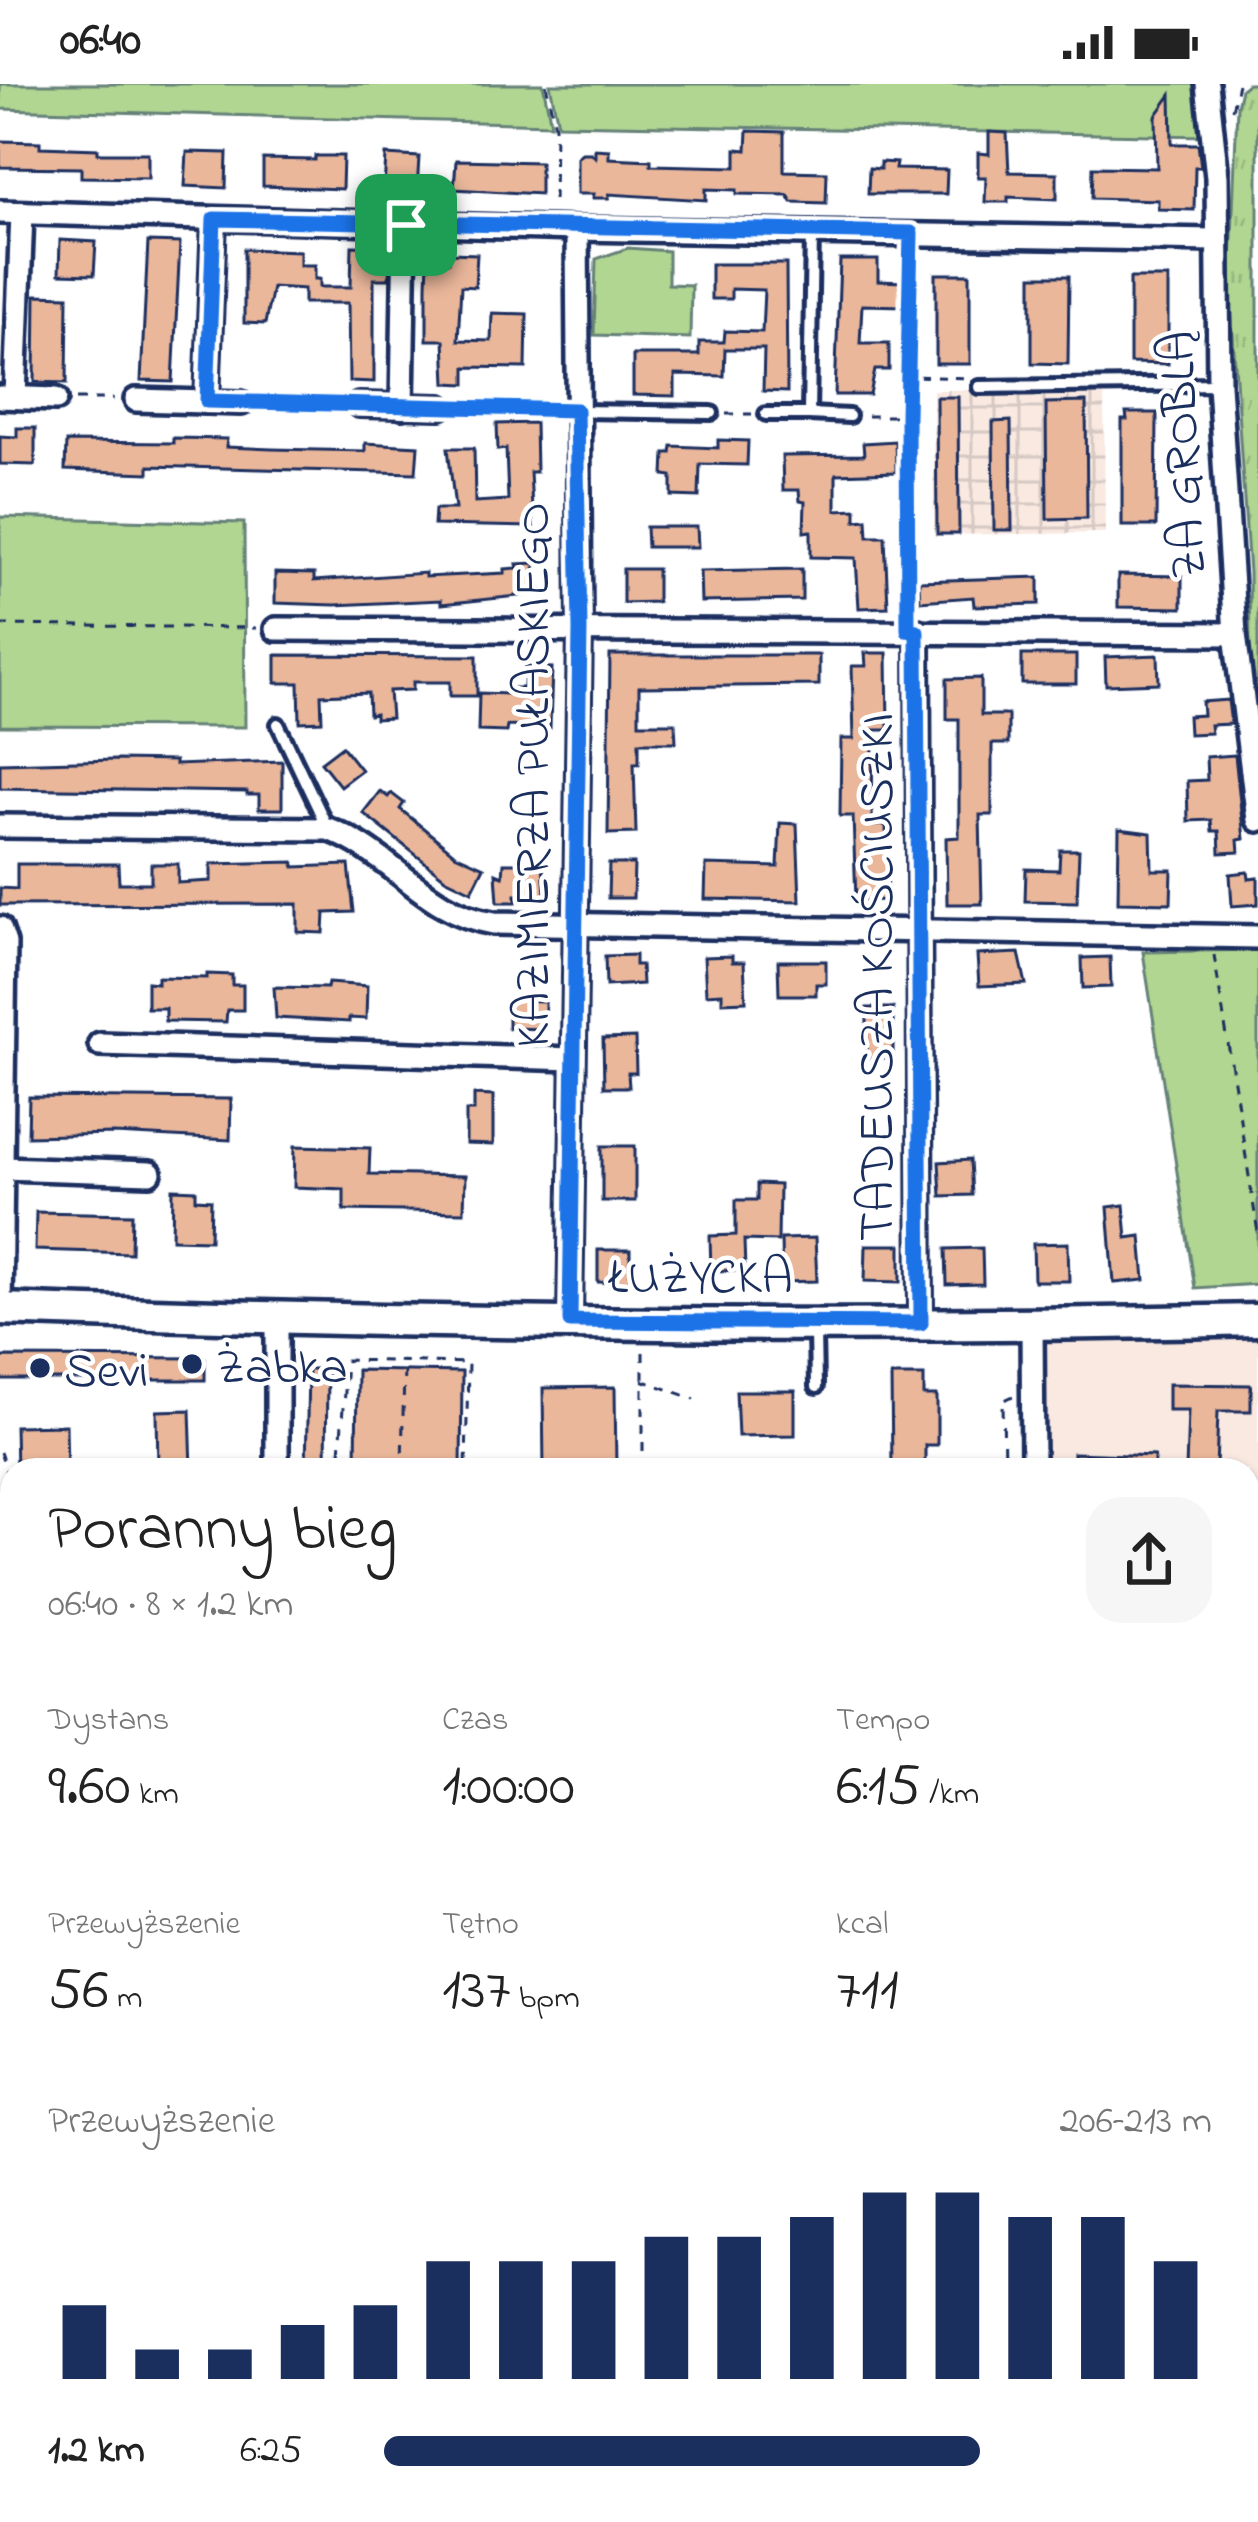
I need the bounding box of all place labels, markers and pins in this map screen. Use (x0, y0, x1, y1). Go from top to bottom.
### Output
pin (355, 174, 457, 276)
place label: Żabka (216, 1332, 348, 1407)
place label: Sevi (64, 1336, 148, 1411)
marker: Żabka (179, 1351, 205, 1377)
marker: Sevi (27, 1355, 53, 1381)

